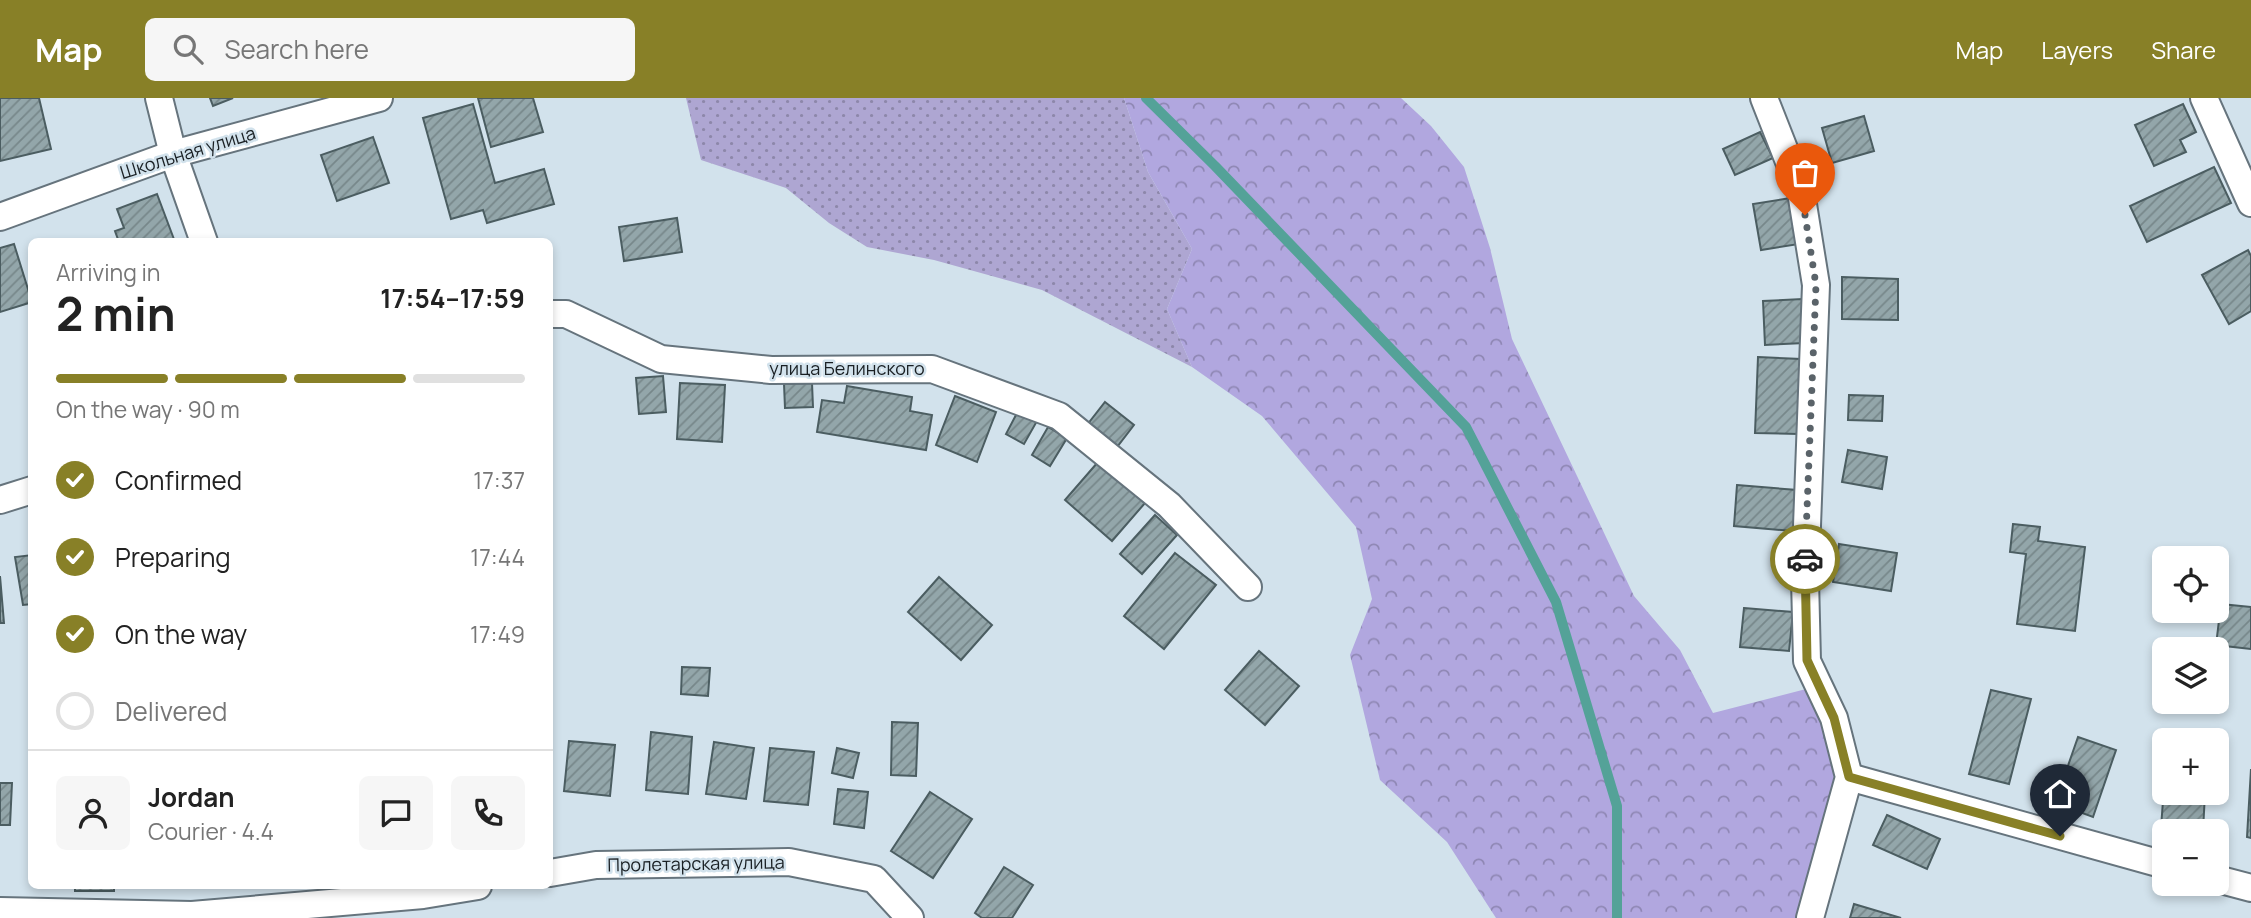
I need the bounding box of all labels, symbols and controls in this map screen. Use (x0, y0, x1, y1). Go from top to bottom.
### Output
search box (145, 18, 635, 81)
text: Map (35, 27, 103, 72)
icon: search (169, 30, 207, 68)
text: Search here (225, 31, 369, 67)
text: Map (1956, 33, 2003, 66)
text: Layers (2041, 33, 2113, 66)
text: Share (2151, 33, 2216, 66)
street label: Школьная улица (117, 120, 258, 184)
pin (1775, 143, 1835, 215)
icon: bag (1786, 154, 1824, 192)
text: Arriving in (56, 256, 161, 288)
text: 17:54–17:59 (380, 280, 525, 316)
text: 2 min (56, 282, 176, 345)
street label: улица Белинского (769, 356, 925, 380)
text: On the way · 90 m (56, 393, 240, 425)
icon: check (56, 461, 94, 499)
text: Confirmed (115, 462, 242, 498)
text: 17:37 (473, 464, 525, 496)
courier (1770, 524, 1840, 594)
icon: check (56, 538, 94, 576)
text: Preparing (115, 539, 231, 575)
icon: car (1786, 540, 1824, 578)
text: 17:44 (470, 541, 525, 573)
map controls (2152, 546, 2229, 896)
button: locate (2152, 546, 2229, 623)
icon: check (56, 615, 94, 653)
text: On the way (115, 616, 247, 652)
text: 17:49 (470, 618, 525, 650)
button: layers (2152, 637, 2229, 714)
text: Delivered (115, 693, 227, 729)
button: + (2152, 728, 2229, 805)
pin (2030, 764, 2090, 836)
icon: home (2041, 775, 2079, 813)
button: person (56, 776, 130, 850)
button: chat (359, 776, 433, 850)
button: phone (451, 776, 525, 850)
text: Jordan (148, 779, 234, 815)
text: Courier · 4.4 (148, 815, 274, 847)
button: − (2152, 819, 2229, 896)
street label: Пролетарская улица (607, 849, 785, 877)

